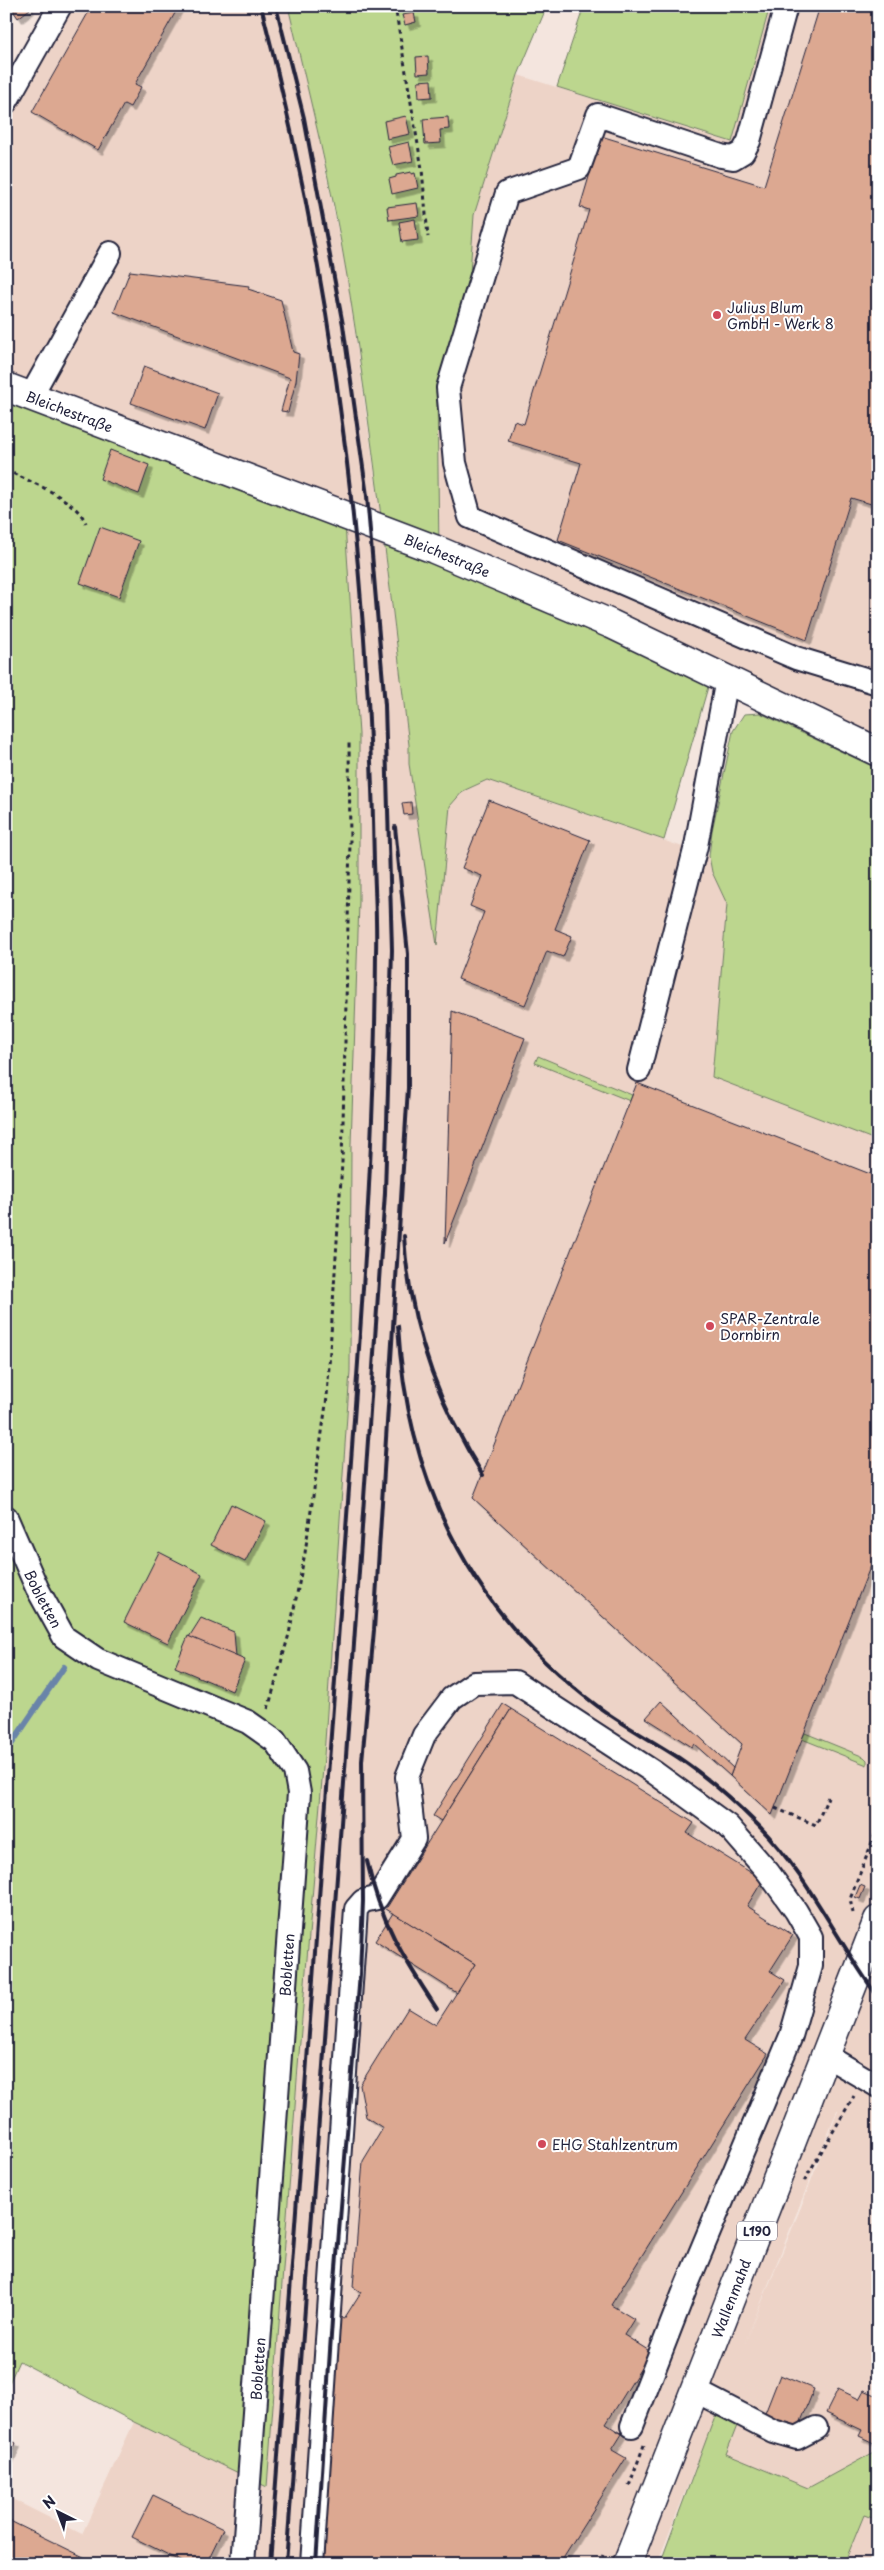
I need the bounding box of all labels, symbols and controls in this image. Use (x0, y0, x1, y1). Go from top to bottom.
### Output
place label: Julius Blum GmbH - Werk 8 (727, 297, 834, 334)
marker: Julius Blum GmbH - Werk 8 (711, 309, 723, 321)
street label: Bleichestraße (23, 385, 116, 437)
street label: Bleichestraße (401, 528, 494, 582)
place label: SPAR-Zentrale Dornbirn (720, 1308, 820, 1345)
marker: SPAR-Zentrale Dornbirn (704, 1320, 716, 1332)
street label: Bobletten (20, 1566, 67, 1632)
street label: Bobletten (274, 1933, 300, 1997)
place label: EHG Stahlzentrum (552, 2134, 678, 2155)
marker: EHG Stahlzentrum (536, 2138, 548, 2150)
road number: L190 (737, 2222, 777, 2240)
street label: Wallenmahd (706, 2255, 756, 2341)
street label: Bobletten (245, 2337, 271, 2401)
north arrow (32, 2488, 82, 2538)
text: N (38, 2490, 60, 2513)

